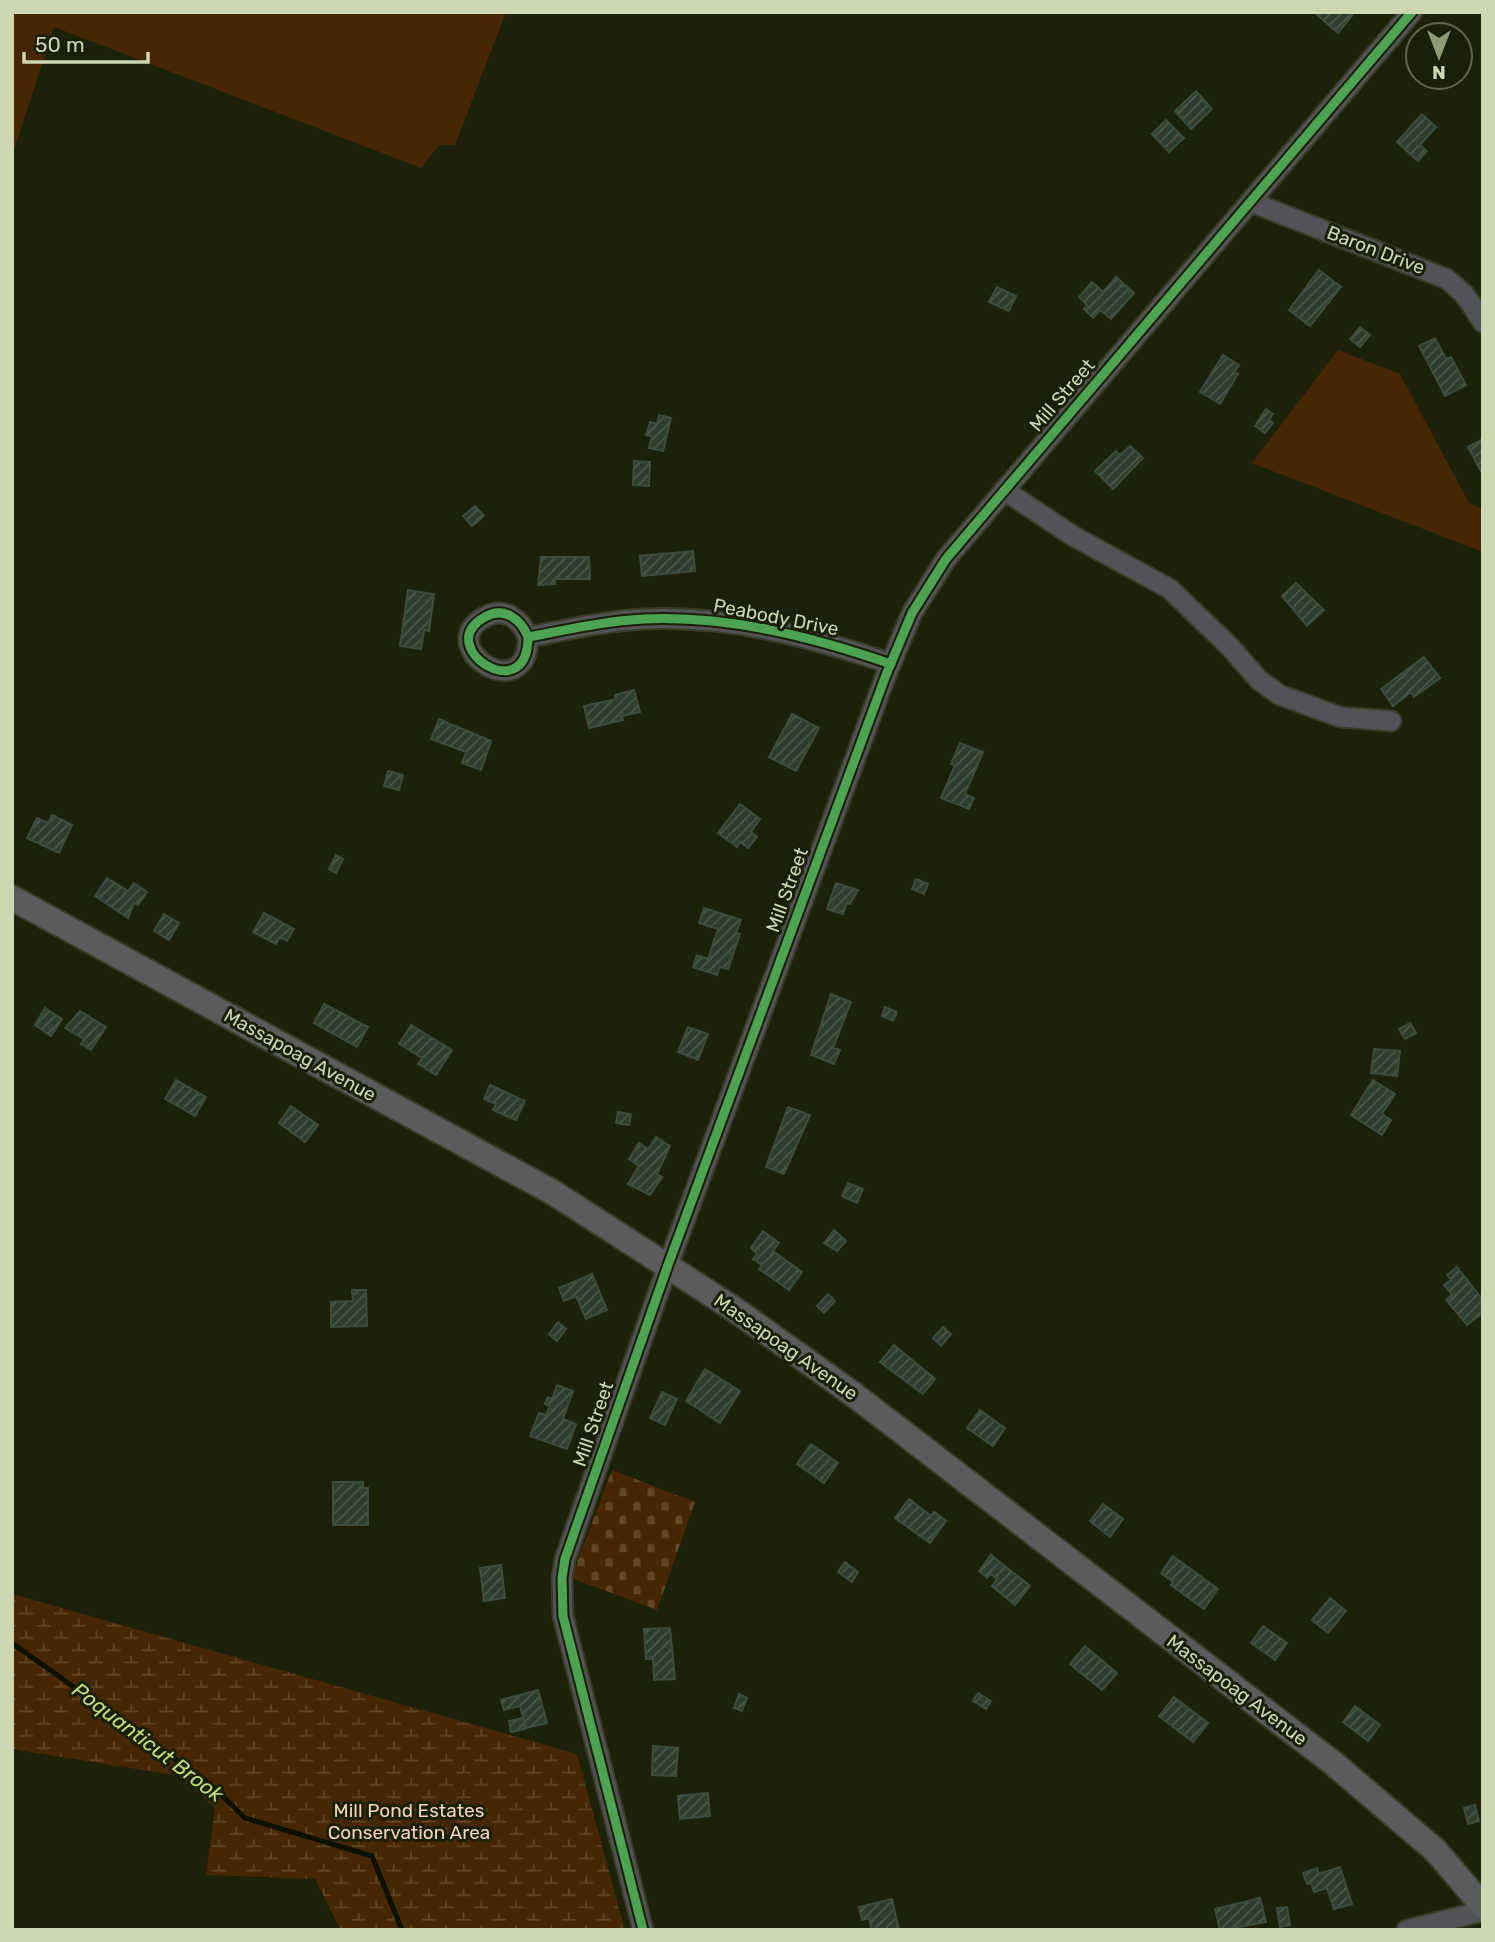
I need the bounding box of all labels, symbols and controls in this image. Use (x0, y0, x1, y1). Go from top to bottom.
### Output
scale bar (24, 21, 149, 65)
north arrow (1404, 21, 1474, 91)
text: 50 m (35, 32, 85, 57)
text: N (1432, 61, 1446, 84)
street label: Baron Drive (1324, 221, 1428, 279)
street label: Mill Street (1024, 354, 1100, 436)
street label: Peabody Drive (711, 594, 841, 640)
street label: Mill Street (761, 844, 813, 936)
street label: Massapoag Avenue (220, 1004, 380, 1106)
street label: Massapoag Avenue (710, 1289, 862, 1405)
street label: Mill Street (568, 1378, 618, 1470)
street label: Massapoag Avenue (1162, 1630, 1312, 1750)
water label: Poquanticut Brook (67, 1677, 230, 1808)
park label: Mill Pond Estates Conservation Area (328, 1799, 490, 1844)

